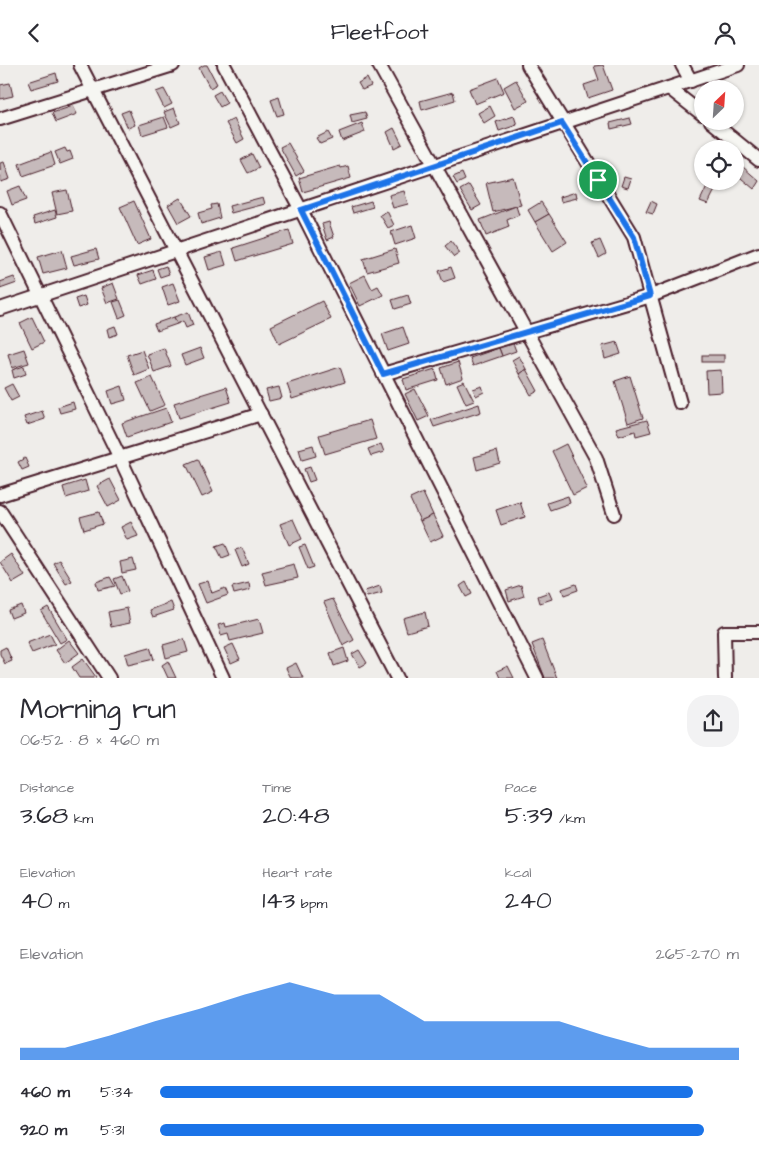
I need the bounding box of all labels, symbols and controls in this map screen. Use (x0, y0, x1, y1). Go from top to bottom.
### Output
text: Fleetfoot (330, 17, 429, 48)
icon: back (20, 19, 48, 47)
icon: person (711, 19, 739, 47)
north arrow (694, 80, 744, 130)
map controls (694, 80, 744, 190)
button: locate (694, 140, 744, 190)
pin (577, 159, 619, 201)
icon: arrive (584, 166, 612, 194)
text: Morning run (20, 690, 176, 729)
button: share (687, 695, 739, 747)
text: 06:52 · 8 × 460 m (20, 729, 159, 751)
text: Distance (20, 778, 74, 798)
text: Time (262, 778, 292, 798)
text: Pace (505, 778, 537, 798)
text: 3.68 (20, 798, 68, 833)
text: 20:48 (262, 798, 330, 833)
text: 5:39 (505, 798, 553, 833)
text: km (68, 809, 93, 829)
text: /km (553, 809, 585, 829)
text: Elevation (20, 863, 75, 883)
text: Heart rate (262, 863, 333, 883)
text: kcal (505, 863, 531, 883)
text: 40 (20, 883, 53, 918)
text: 143 (262, 883, 295, 918)
text: 240 (505, 883, 552, 918)
text: m (53, 894, 69, 914)
text: bpm (295, 894, 327, 914)
text: Elevation (20, 943, 83, 965)
text: 265–270 m (656, 943, 739, 965)
text: 460 m (20, 1081, 70, 1103)
text: 5:34 (100, 1081, 133, 1103)
text: 920 m (20, 1119, 67, 1141)
text: 5:31 (100, 1119, 124, 1141)

